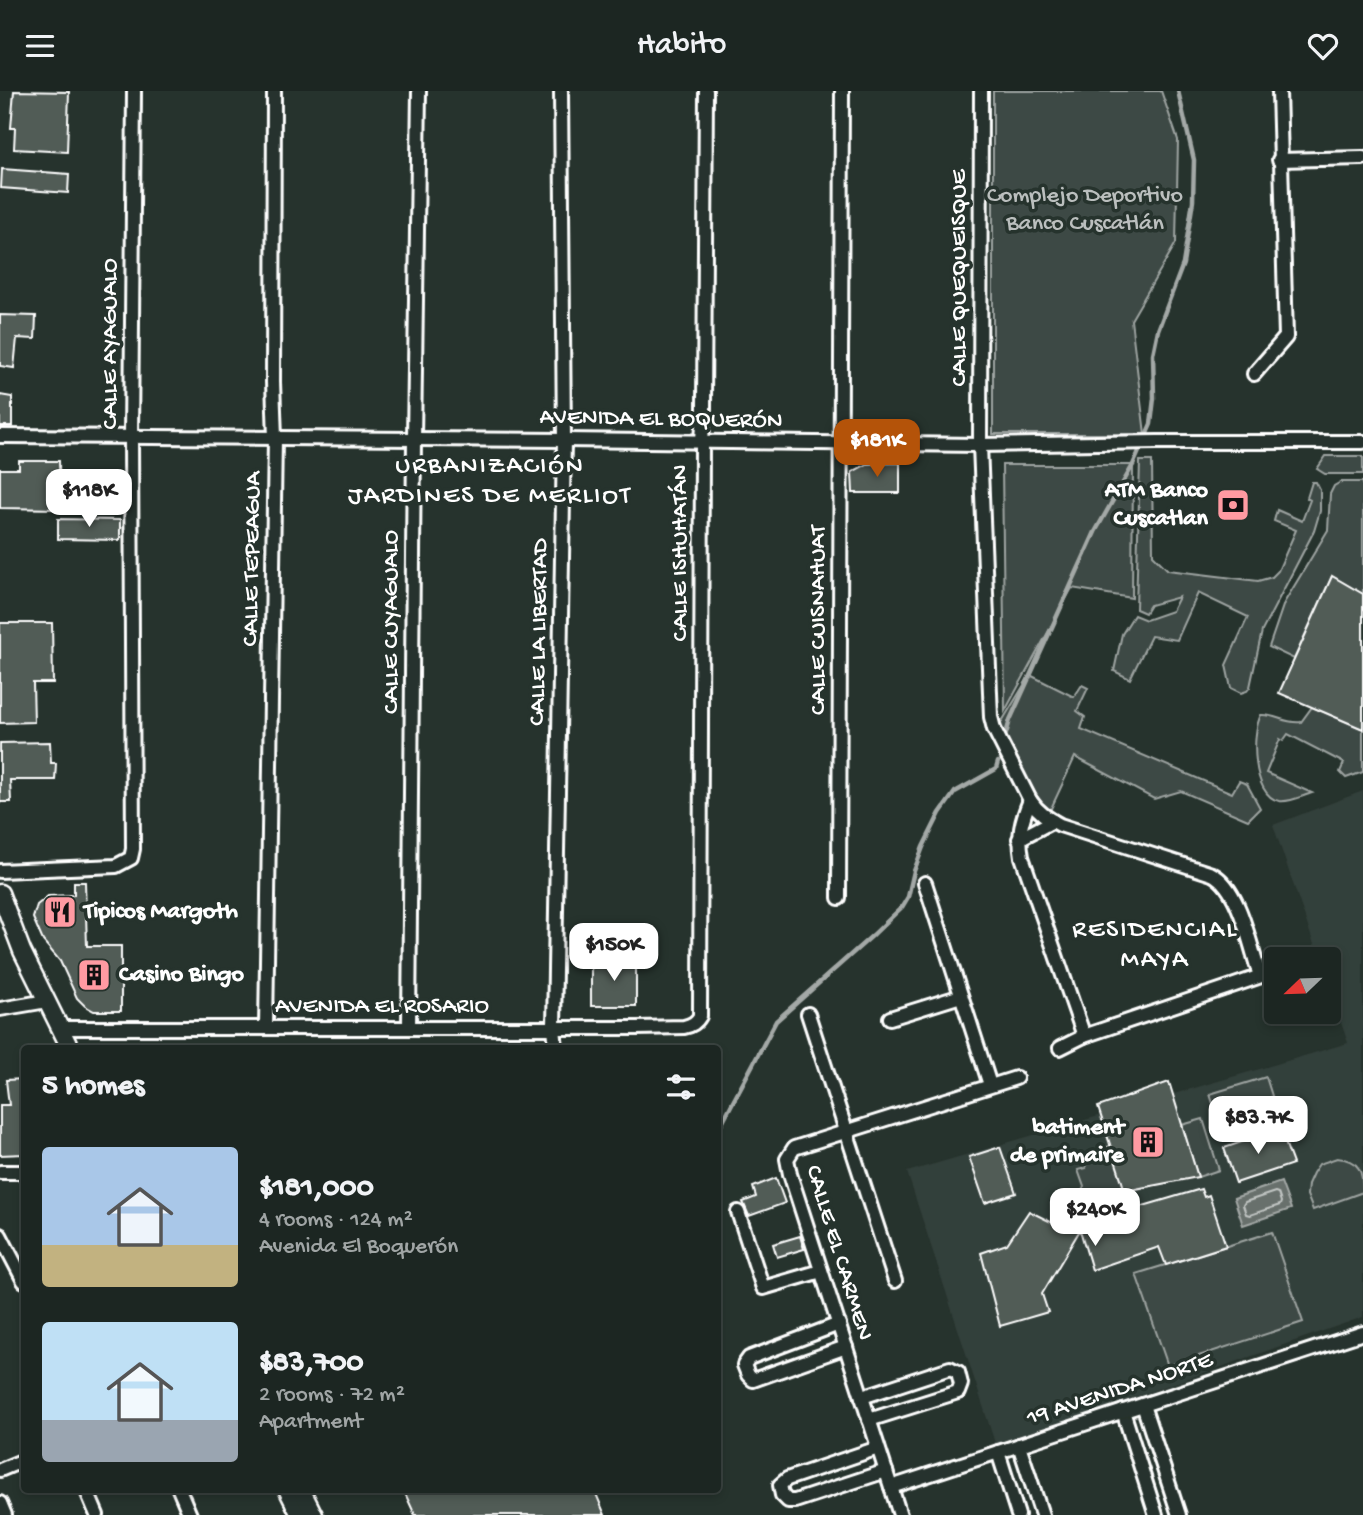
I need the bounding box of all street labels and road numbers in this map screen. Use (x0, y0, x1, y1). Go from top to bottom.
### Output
street label: CALLE QUEQUEISQUE (946, 168, 975, 387)
street label: CALLE AYAGUALO (97, 258, 126, 430)
street label: AVENIDA EL BOQUERÓN (539, 403, 783, 437)
street label: CALLE ISHUHATÁN (667, 465, 696, 641)
street label: CALLE TEPEAGUA (237, 469, 269, 647)
street label: CALLE CUISNAHUAT (805, 523, 834, 715)
street label: CALLE CUYAGUALO (378, 530, 407, 714)
street label: CALLE LA LIBERTAD (524, 538, 556, 726)
street label: AVENIDA EL ROSARIO (275, 993, 489, 1022)
street label: CALLE EL CARMEN (798, 1162, 878, 1344)
street label: 19 AVENIDA NORTE (1022, 1346, 1218, 1434)

